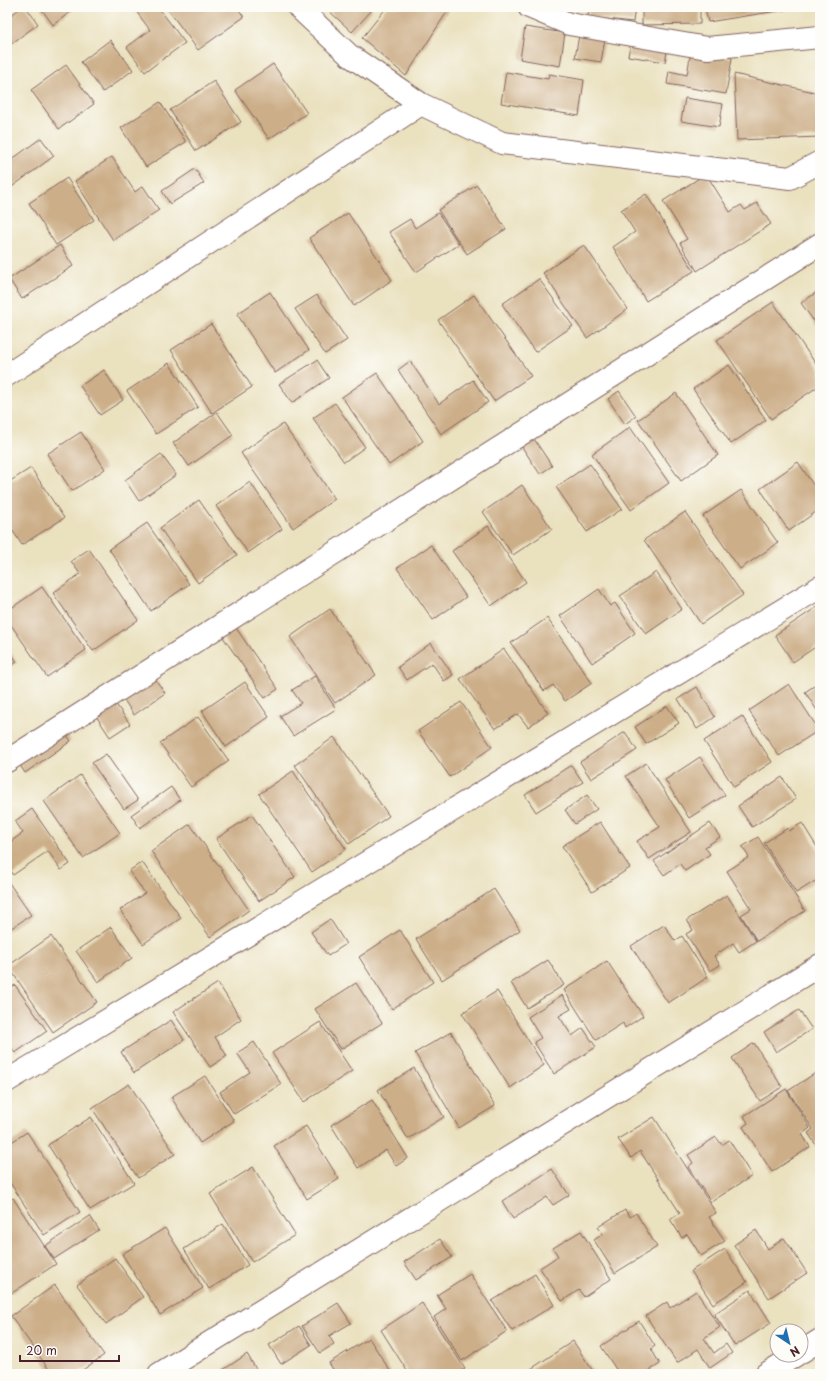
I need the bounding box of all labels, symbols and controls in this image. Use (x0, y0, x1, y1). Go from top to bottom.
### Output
north arrow (769, 1323, 809, 1363)
scale bar (20, 1337, 119, 1363)
text: 20 m (26, 1341, 57, 1359)
text: N (786, 1342, 803, 1361)

